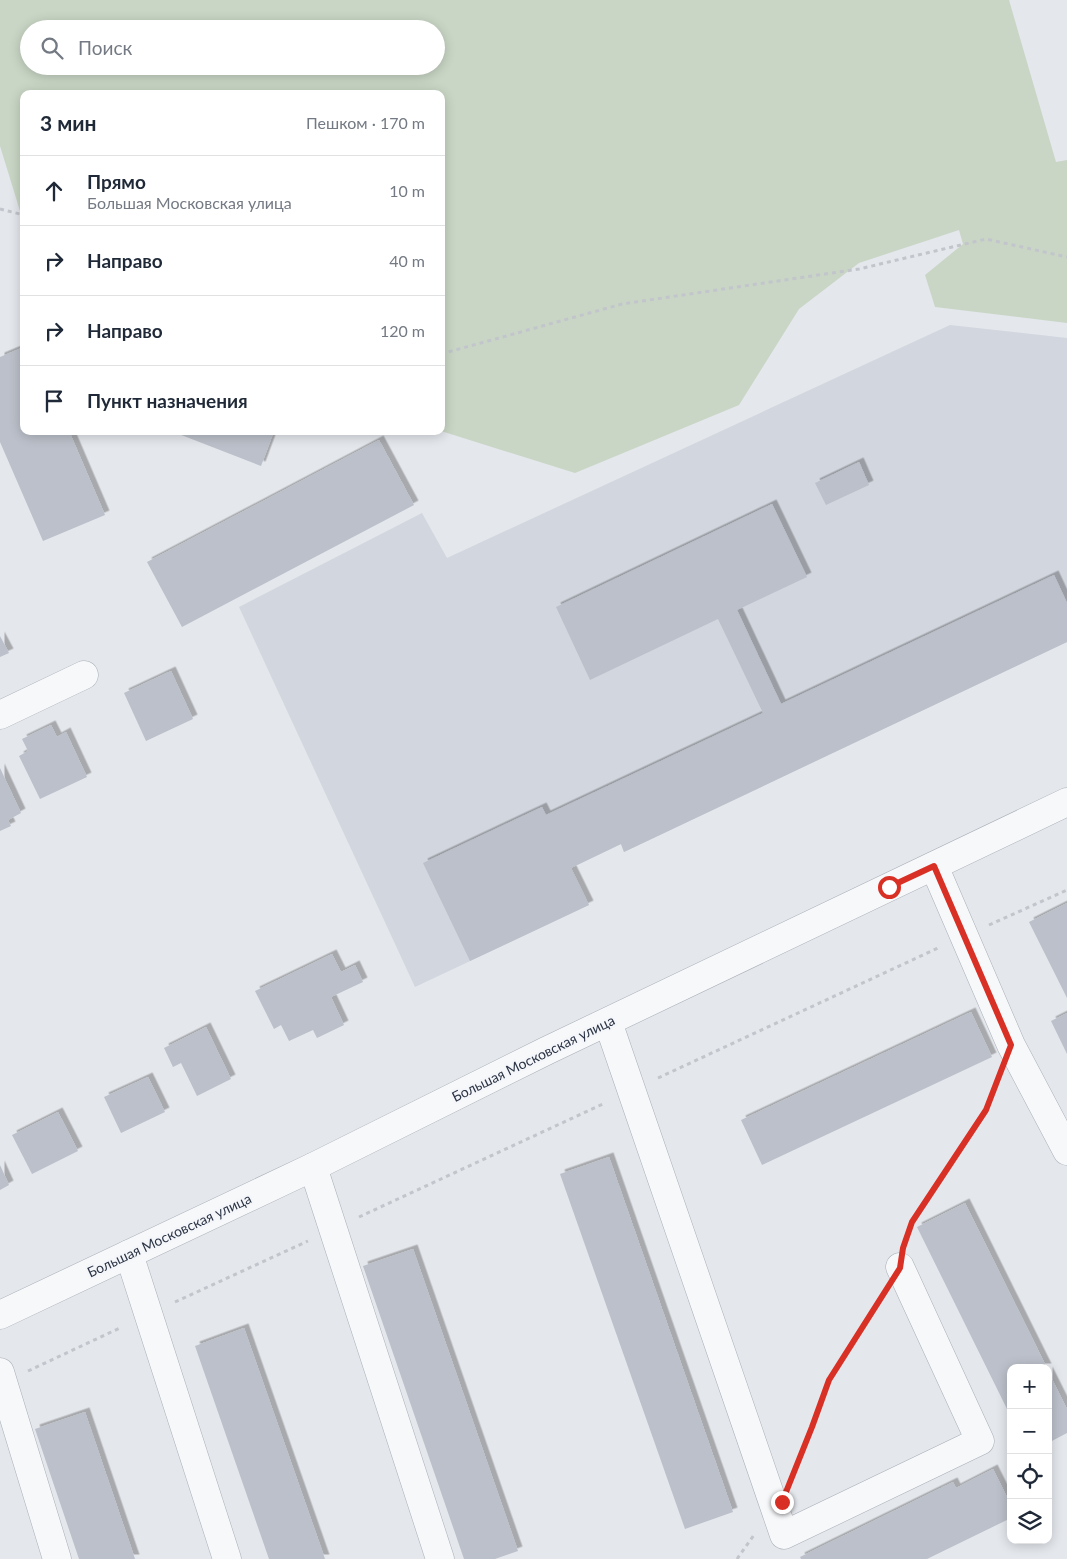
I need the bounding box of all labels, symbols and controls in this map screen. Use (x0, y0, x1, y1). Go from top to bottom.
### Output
search box (20, 20, 445, 75)
icon: search (38, 34, 66, 62)
text: Поиск (78, 36, 132, 59)
text: 3 мин (40, 110, 97, 135)
text: Пешком · 170 m (306, 113, 425, 132)
text: Прямо (87, 170, 146, 193)
icon: ahead (40, 177, 68, 205)
text: 10 m (389, 181, 425, 200)
text: Большая Московская улица (87, 193, 292, 212)
icon: right (40, 247, 68, 275)
text: Направо (87, 249, 163, 272)
text: 40 m (389, 251, 425, 270)
icon: right (40, 317, 68, 345)
text: Направо (87, 319, 163, 342)
text: 120 m (380, 321, 425, 340)
icon: arrive (40, 387, 68, 415)
text: Пункт назначения (87, 389, 248, 412)
route start (878, 876, 901, 899)
street label: Большая Московская улица (449, 1011, 617, 1105)
street label: Большая Московская улица (84, 1189, 254, 1281)
map controls (1007, 1364, 1052, 1544)
button: + (1007, 1364, 1052, 1409)
button: − (1007, 1409, 1052, 1454)
button: locate (1007, 1454, 1052, 1499)
route end (771, 1491, 794, 1514)
button: layers (1007, 1499, 1052, 1544)

